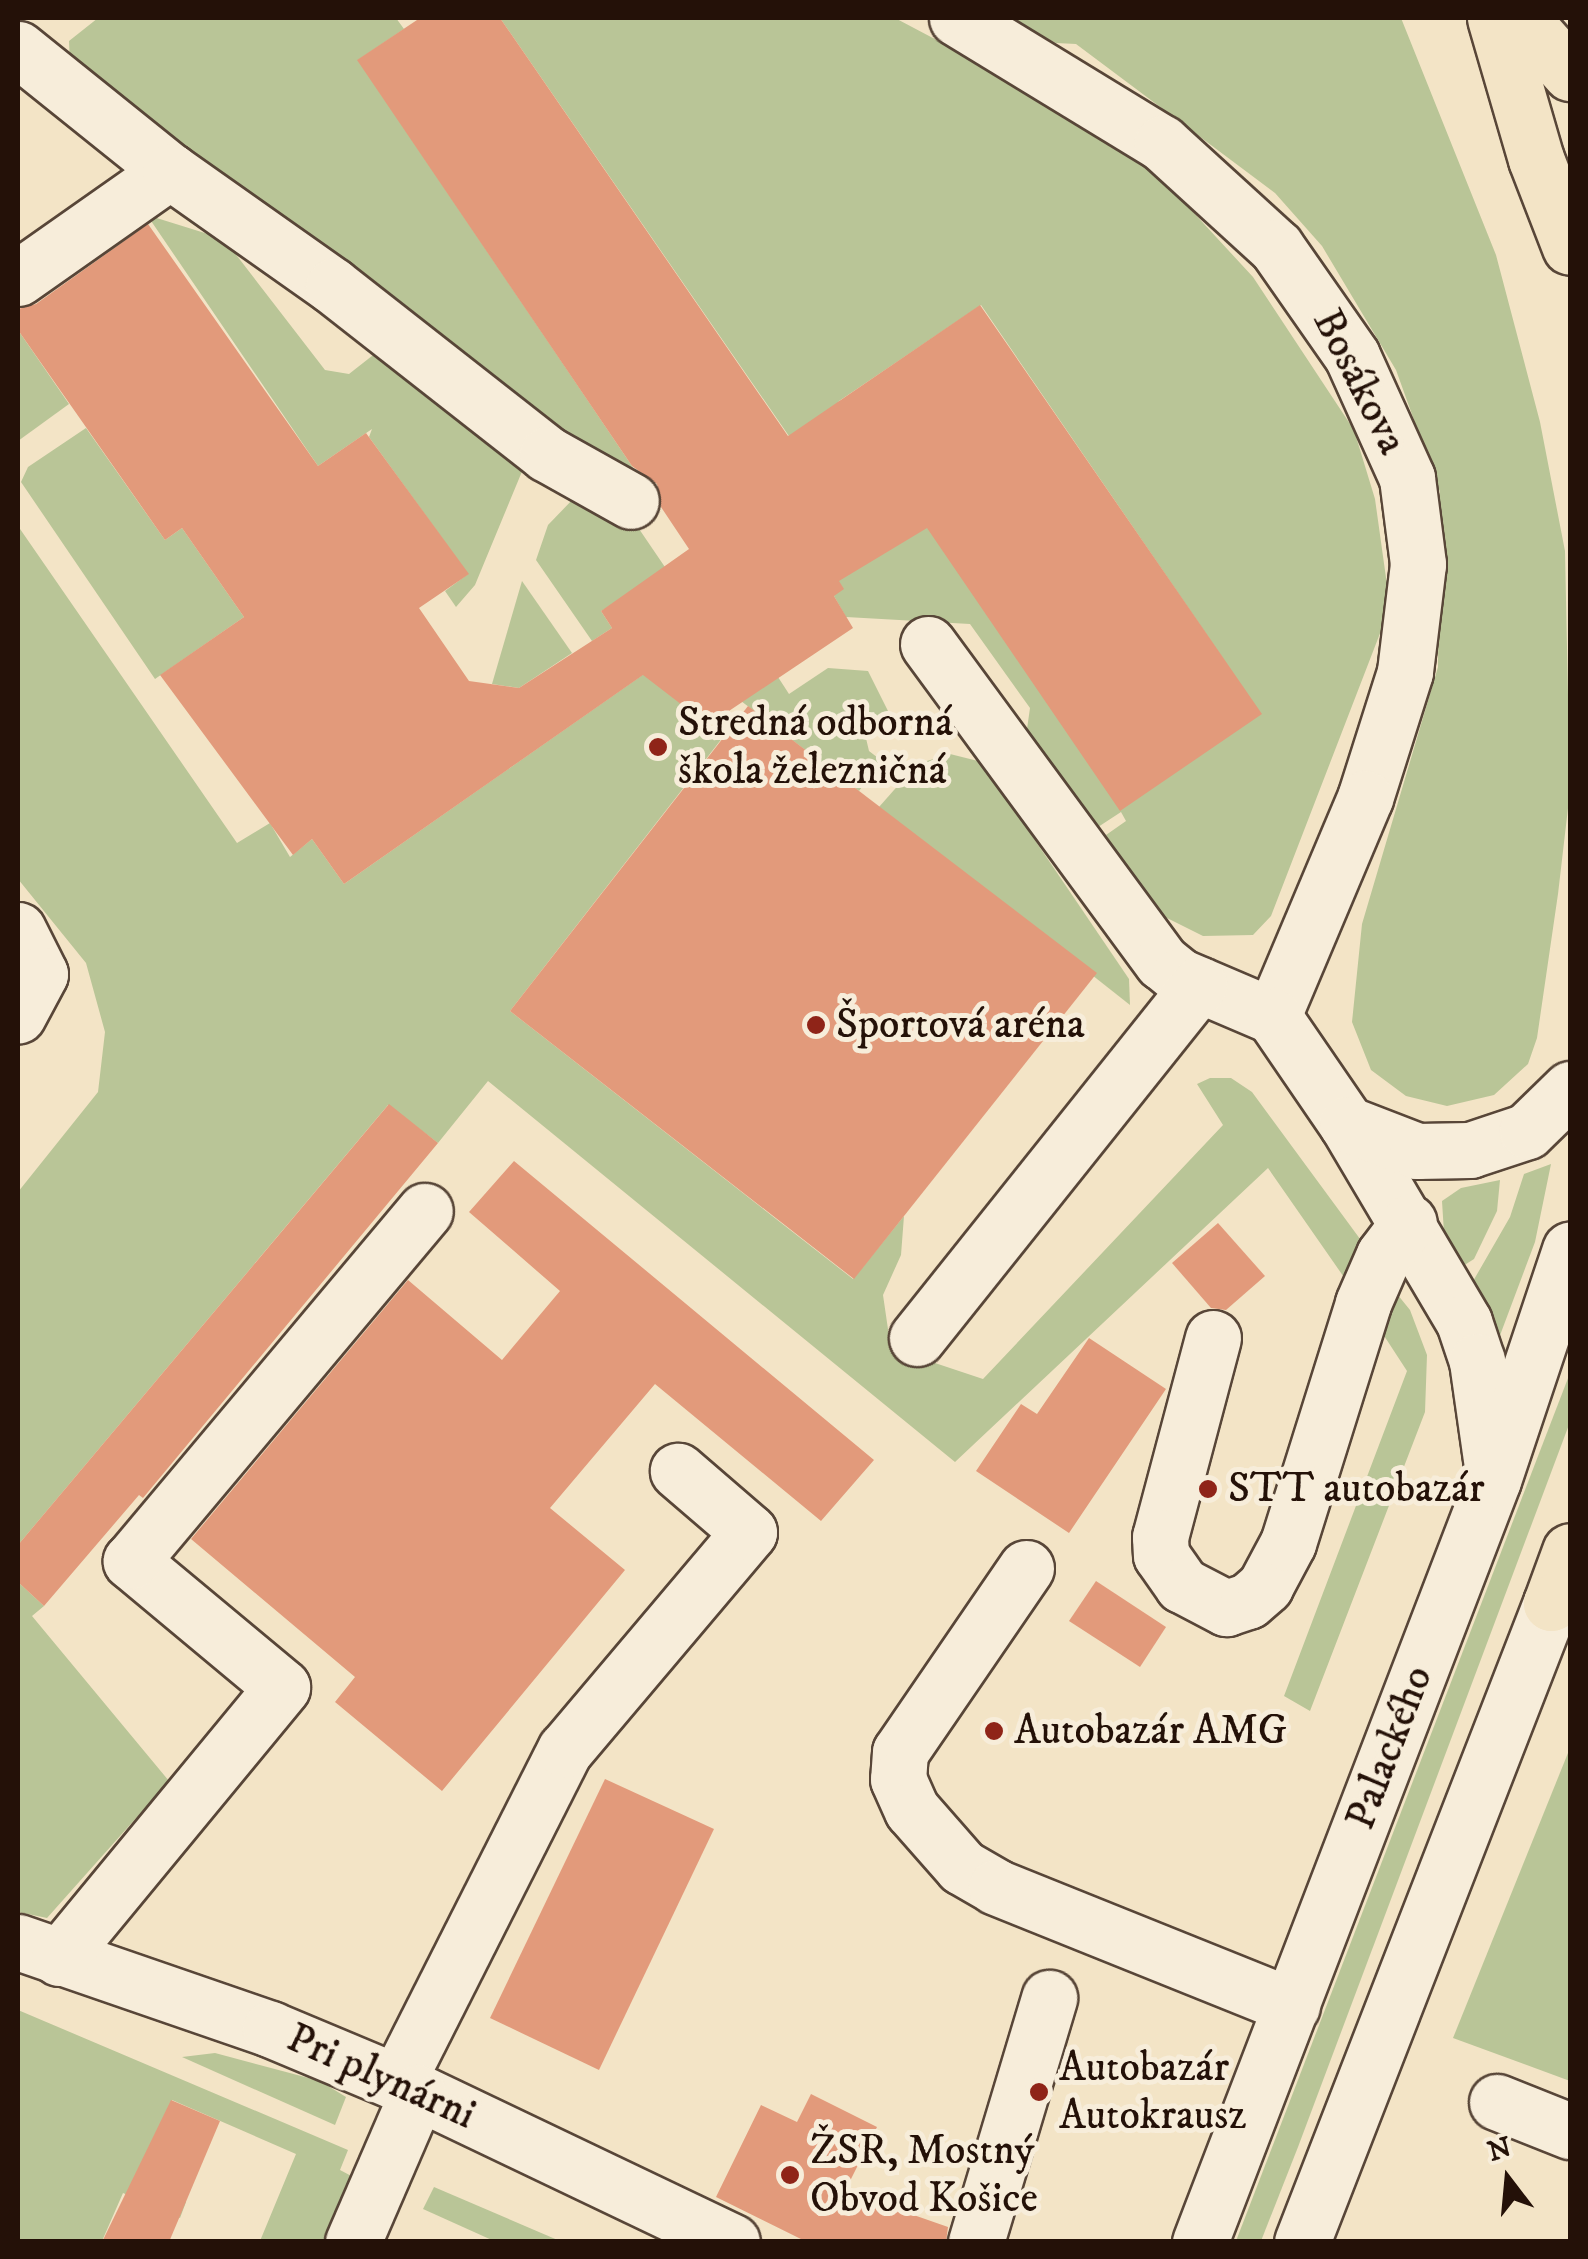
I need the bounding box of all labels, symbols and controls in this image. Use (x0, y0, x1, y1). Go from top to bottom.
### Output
street label: Bosákova (1301, 301, 1417, 463)
place label: Stredná odborná škola železničná (678, 698, 953, 796)
marker: Stredná odborná škola železničná (647, 736, 669, 758)
place label: Športová aréna (836, 1000, 1085, 1050)
marker: Športová aréna (805, 1014, 827, 1036)
place label: STT autobazár (1228, 1464, 1485, 1514)
marker: STT autobazár (1197, 1478, 1219, 1500)
street label: Palackého (1336, 1659, 1444, 1837)
place label: Autobazár AMG (1014, 1706, 1287, 1756)
marker: Autobazár AMG (983, 1720, 1005, 1742)
street label: Pri plynárni (279, 2013, 483, 2141)
place label: Autobazár Autokrausz (1059, 2043, 1247, 2142)
marker: Autobazár Autokrausz (1028, 2081, 1050, 2103)
place label: ŽSR, Mostný Obvod Košice (810, 2126, 1038, 2224)
north arrow (1458, 2129, 1558, 2229)
text: N (1484, 2130, 1515, 2170)
marker: ŽSR, Mostný Obvod Košice (779, 2164, 801, 2186)

